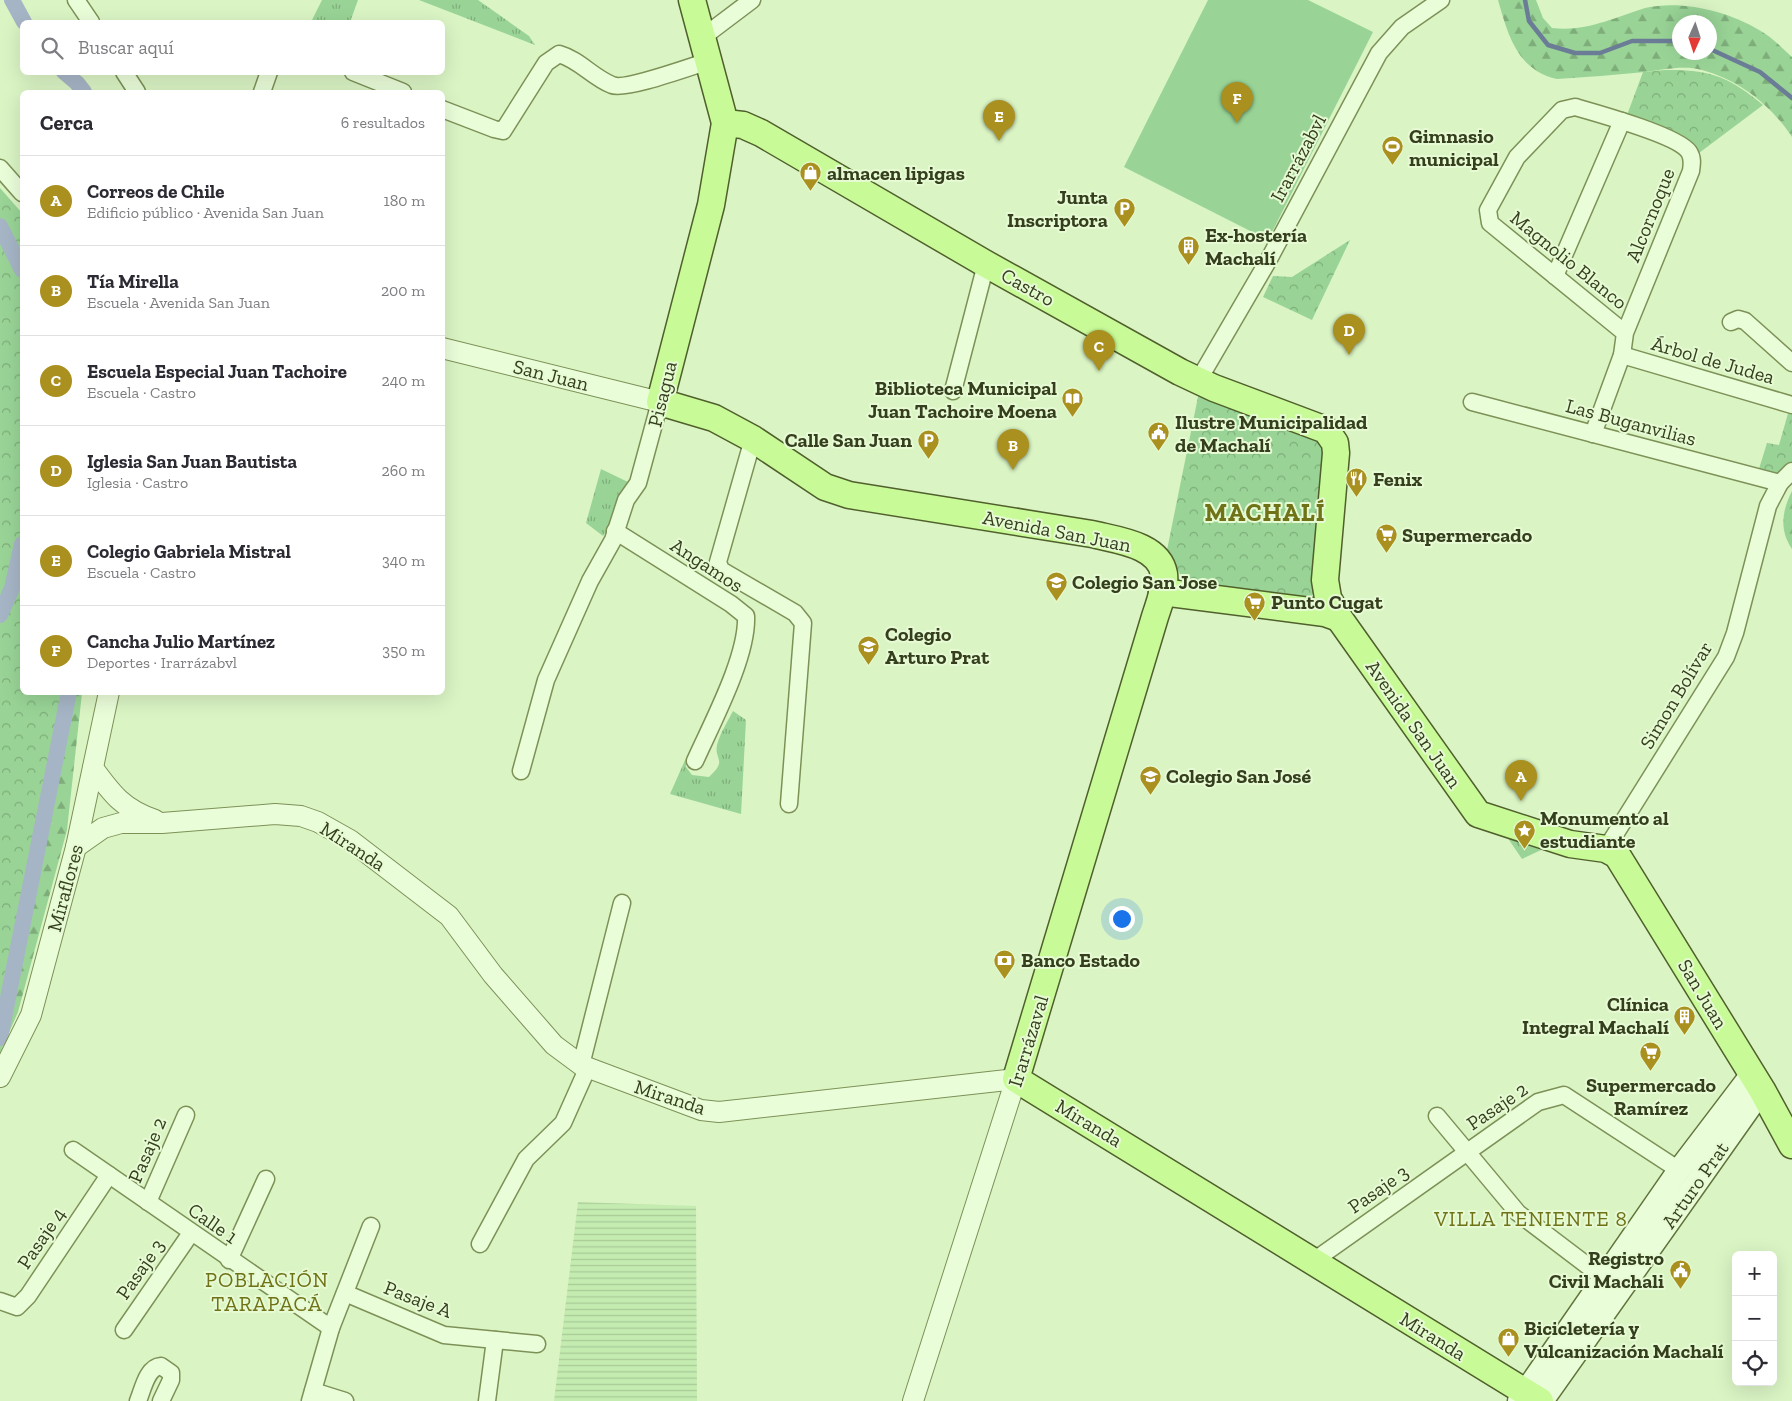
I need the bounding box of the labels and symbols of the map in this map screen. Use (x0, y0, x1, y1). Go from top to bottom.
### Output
north arrow (1672, 15, 1717, 60)
pin: F (1221, 82, 1253, 123)
pin: E (983, 100, 1015, 141)
street label: Irarrázabvl (1265, 110, 1331, 206)
place label: Gimnasio municipal (1409, 124, 1499, 171)
sports icon: Gimnasio municipal (1381, 135, 1405, 166)
shop icon: almacen lipigas (799, 161, 823, 192)
place label: almacen lipigas (827, 161, 965, 185)
street label: Alcornoque (1620, 165, 1680, 265)
place label: Junta Inscriptora (1007, 185, 1108, 232)
parking icon: Junta Inscriptora (1112, 196, 1136, 227)
street label: Magnolio Blanco (1506, 206, 1632, 314)
place label: Ex-hostería Machalí (1205, 223, 1307, 270)
building icon: Ex-hostería Machalí (1177, 234, 1201, 265)
street label: Castro (997, 263, 1059, 311)
pin: D (1333, 314, 1365, 355)
pin: C (1083, 330, 1115, 371)
street label: Árbol de Judea (1649, 331, 1778, 389)
street label: San Juan (511, 354, 592, 396)
street label: Pisagua (642, 358, 682, 430)
place label: Biblioteca Municipal Juan Tachoire Moena (868, 376, 1057, 423)
library icon: Biblioteca Municipal Juan Tachoire Moena (1061, 387, 1085, 418)
street label: Las Buganvilias (1563, 393, 1699, 451)
place label: Ilustre Municipalidad de Machalí (1175, 410, 1368, 457)
public building icon: Ilustre Municipalidad de Machalí (1147, 421, 1171, 452)
place label: Calle San Juan (785, 428, 912, 452)
parking icon: Calle San Juan (916, 428, 940, 459)
pin: B (997, 429, 1029, 470)
restaurant icon: Fenix (1345, 467, 1369, 498)
place label: Fenix (1373, 467, 1423, 491)
district label: MACHALÍ (1204, 497, 1326, 527)
street label: Avenida San Juan (981, 505, 1134, 557)
supermarket icon: Supermercado (1374, 523, 1398, 554)
place label: Supermercado (1402, 523, 1533, 547)
street label: Angamos (666, 533, 748, 597)
school or university icon: Colegio San Jose (1044, 570, 1068, 601)
place label: Colegio San Jose (1072, 570, 1218, 594)
supermarket icon: Punto Cugat (1243, 590, 1267, 621)
place label: Punto Cugat (1271, 590, 1384, 614)
place label: Colegio Arturo Prat (885, 622, 990, 669)
school or university icon: Colegio Arturo Prat (857, 634, 881, 665)
street label: Simon Bolívar (1635, 637, 1717, 753)
street label: Avenida San Juan (1361, 655, 1467, 793)
pin: A (1505, 760, 1537, 801)
school or university icon: Colegio San José (1138, 764, 1162, 795)
place label: Colegio San José (1166, 764, 1312, 788)
place label: Monumento al estudiante (1540, 806, 1669, 853)
street label: Miranda (316, 816, 391, 876)
place icon: Monumento al estudiante (1512, 818, 1536, 849)
street label: Miraflores (42, 842, 88, 934)
your location (1109, 906, 1135, 932)
bank icon: Banco Estado (993, 948, 1017, 979)
place label: Banco Estado (1021, 948, 1141, 972)
street label: San Juan (1673, 955, 1733, 1034)
street label: Irarrázaval (1003, 992, 1053, 1090)
place label: Clínica Integral Machalí (1522, 992, 1669, 1039)
building icon: Clínica Integral Machalí (1673, 1004, 1697, 1035)
supermarket icon: Supermercado Ramírez (1639, 1041, 1663, 1072)
place label: Supermercado Ramírez (1586, 1073, 1717, 1120)
street label: Miranda (631, 1074, 709, 1120)
street label: Pasaje 2 (1462, 1077, 1532, 1135)
street label: Miranda (1051, 1094, 1127, 1152)
street label: Pasaje 2 (123, 1114, 171, 1186)
street label: Arturo Prat (1656, 1137, 1734, 1233)
street label: Pasaje 3 (1343, 1160, 1413, 1218)
street label: Calle 1 (184, 1197, 243, 1249)
street label: Pasaje 4 (12, 1202, 70, 1273)
district label: VILLA TENIENTE 8 (1433, 1206, 1628, 1231)
street label: Pasaje 3 (111, 1234, 169, 1304)
place label: Registro Civil Machali (1549, 1246, 1665, 1293)
public building icon: Registro Civil Machali (1668, 1258, 1692, 1289)
district label: POBLACIÓN TARAPACÁ (205, 1267, 329, 1316)
street label: Pasaje A (381, 1275, 456, 1323)
street label: Miranda (1396, 1306, 1471, 1366)
place label: Bicicletería y Vulcanización Machalí (1524, 1316, 1724, 1363)
shop icon: Bicicletería y Vulcanización Machalí (1496, 1327, 1520, 1358)

